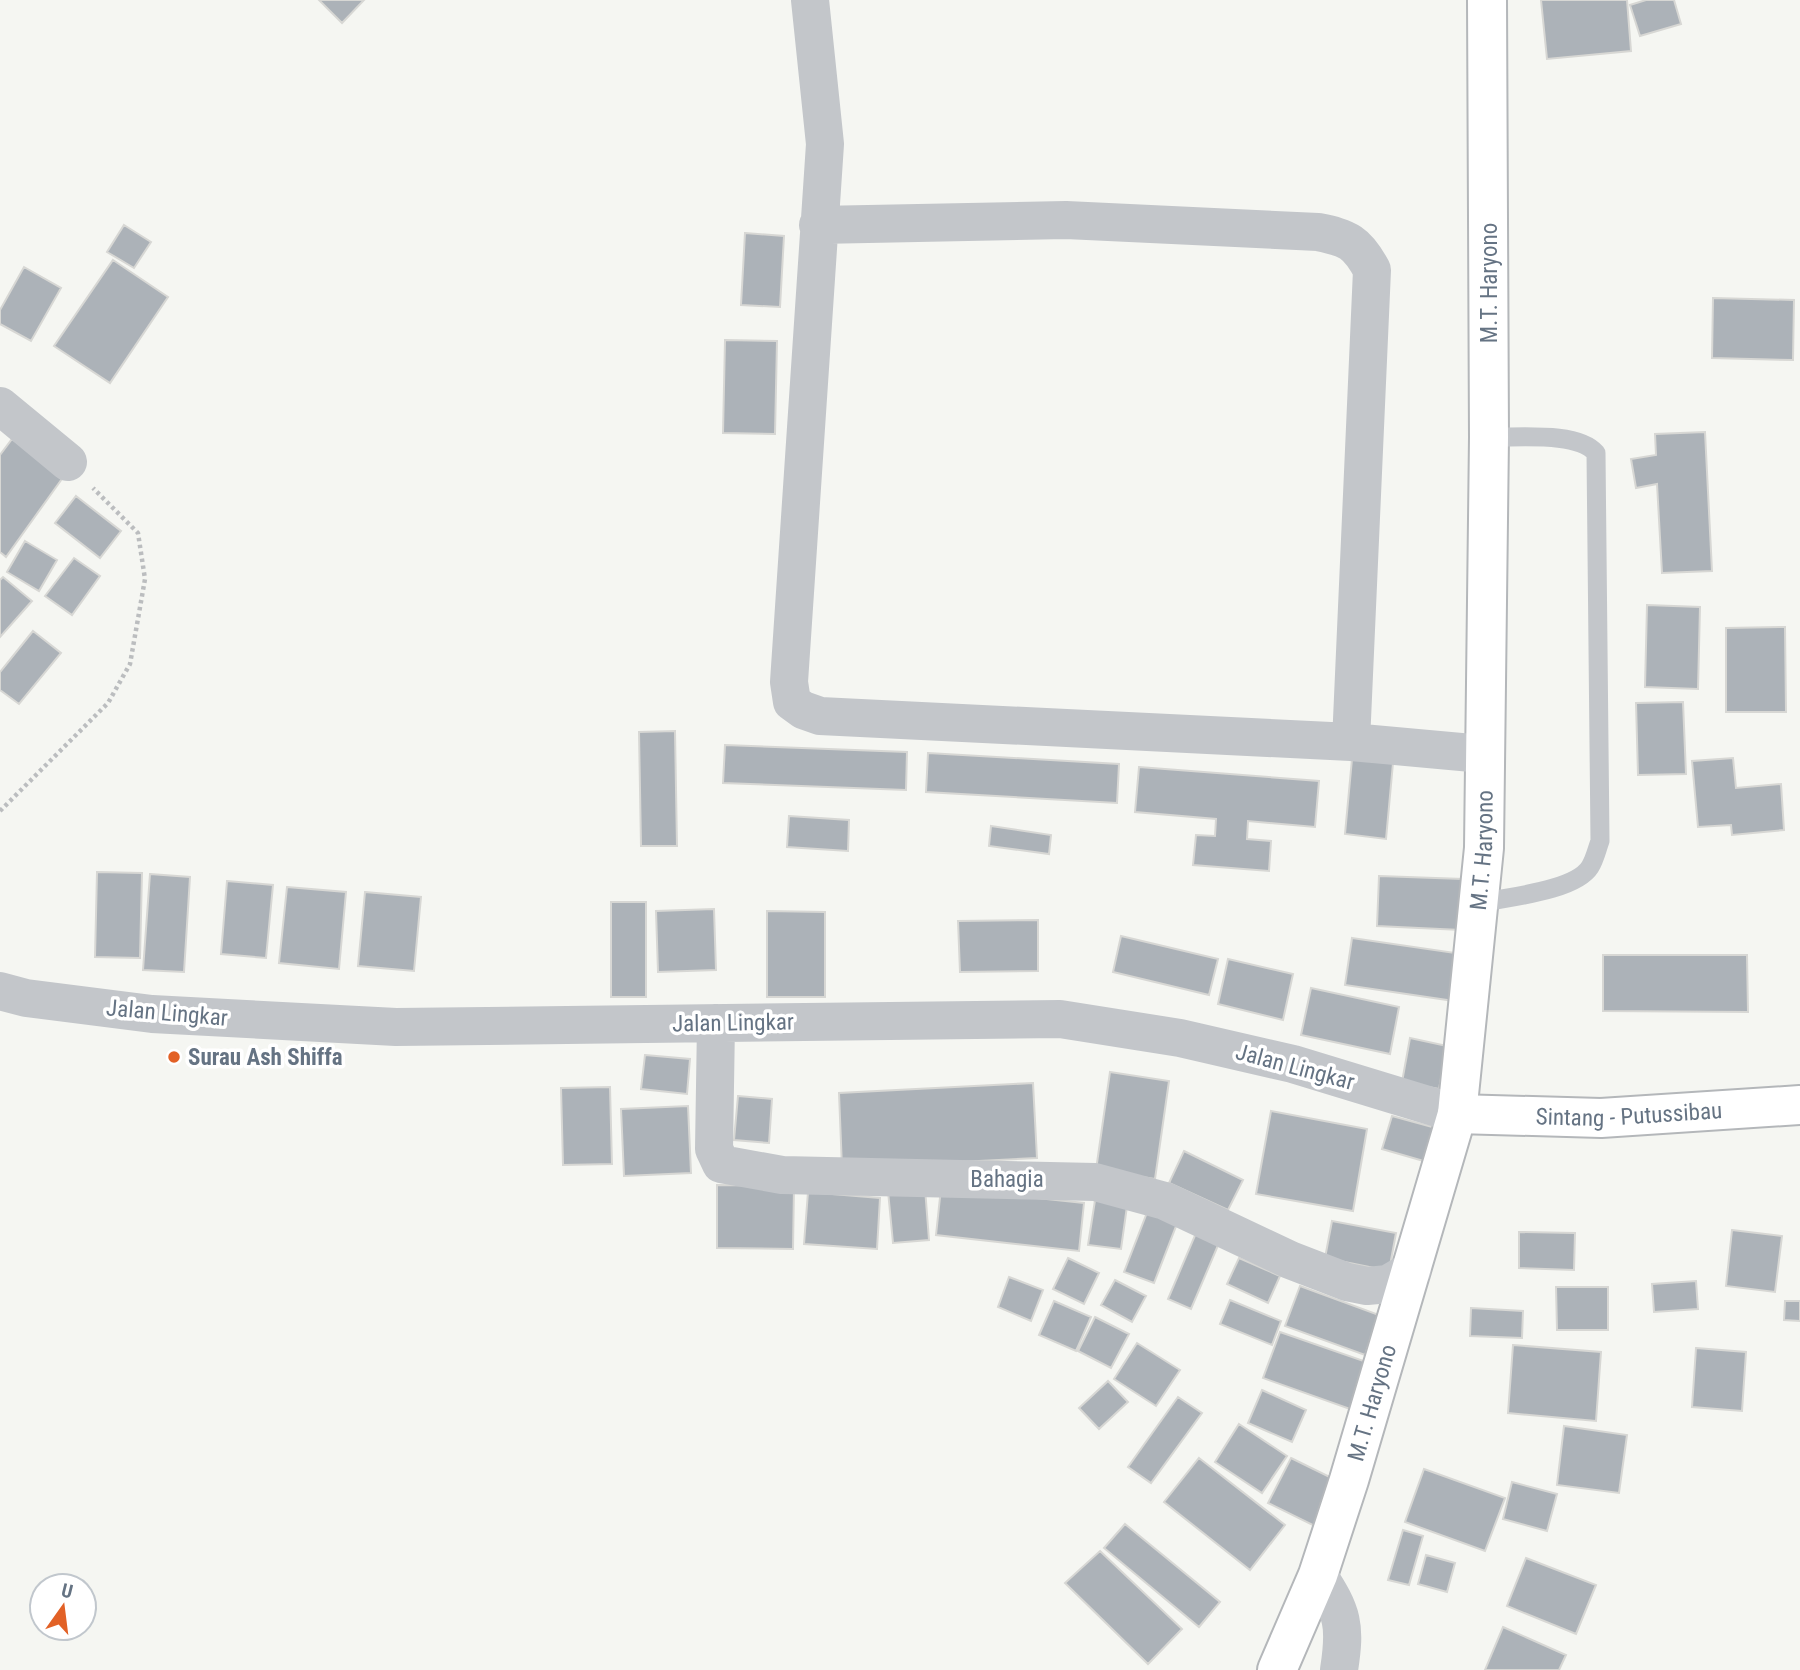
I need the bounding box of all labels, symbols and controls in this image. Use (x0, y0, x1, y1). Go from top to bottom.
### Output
street label: M.T. Haryono (1476, 223, 1503, 343)
street label: M.T. Haryono (1464, 790, 1498, 912)
street label: Jalan Lingkar (105, 994, 229, 1032)
street label: Jalan Lingkar (672, 1008, 794, 1038)
street label: Jalan Lingkar (1233, 1038, 1357, 1096)
place label: Surau Ash Shiffa (188, 1044, 343, 1071)
marker: Surau Ash Shiffa (166, 1049, 182, 1065)
street label: Sintang - Putussibau (1535, 1097, 1723, 1132)
street label: Bahagia (970, 1166, 1044, 1193)
street label: M.T. Haryono (1342, 1341, 1402, 1464)
north arrow (28, 1572, 98, 1642)
text: U (59, 1579, 75, 1603)

